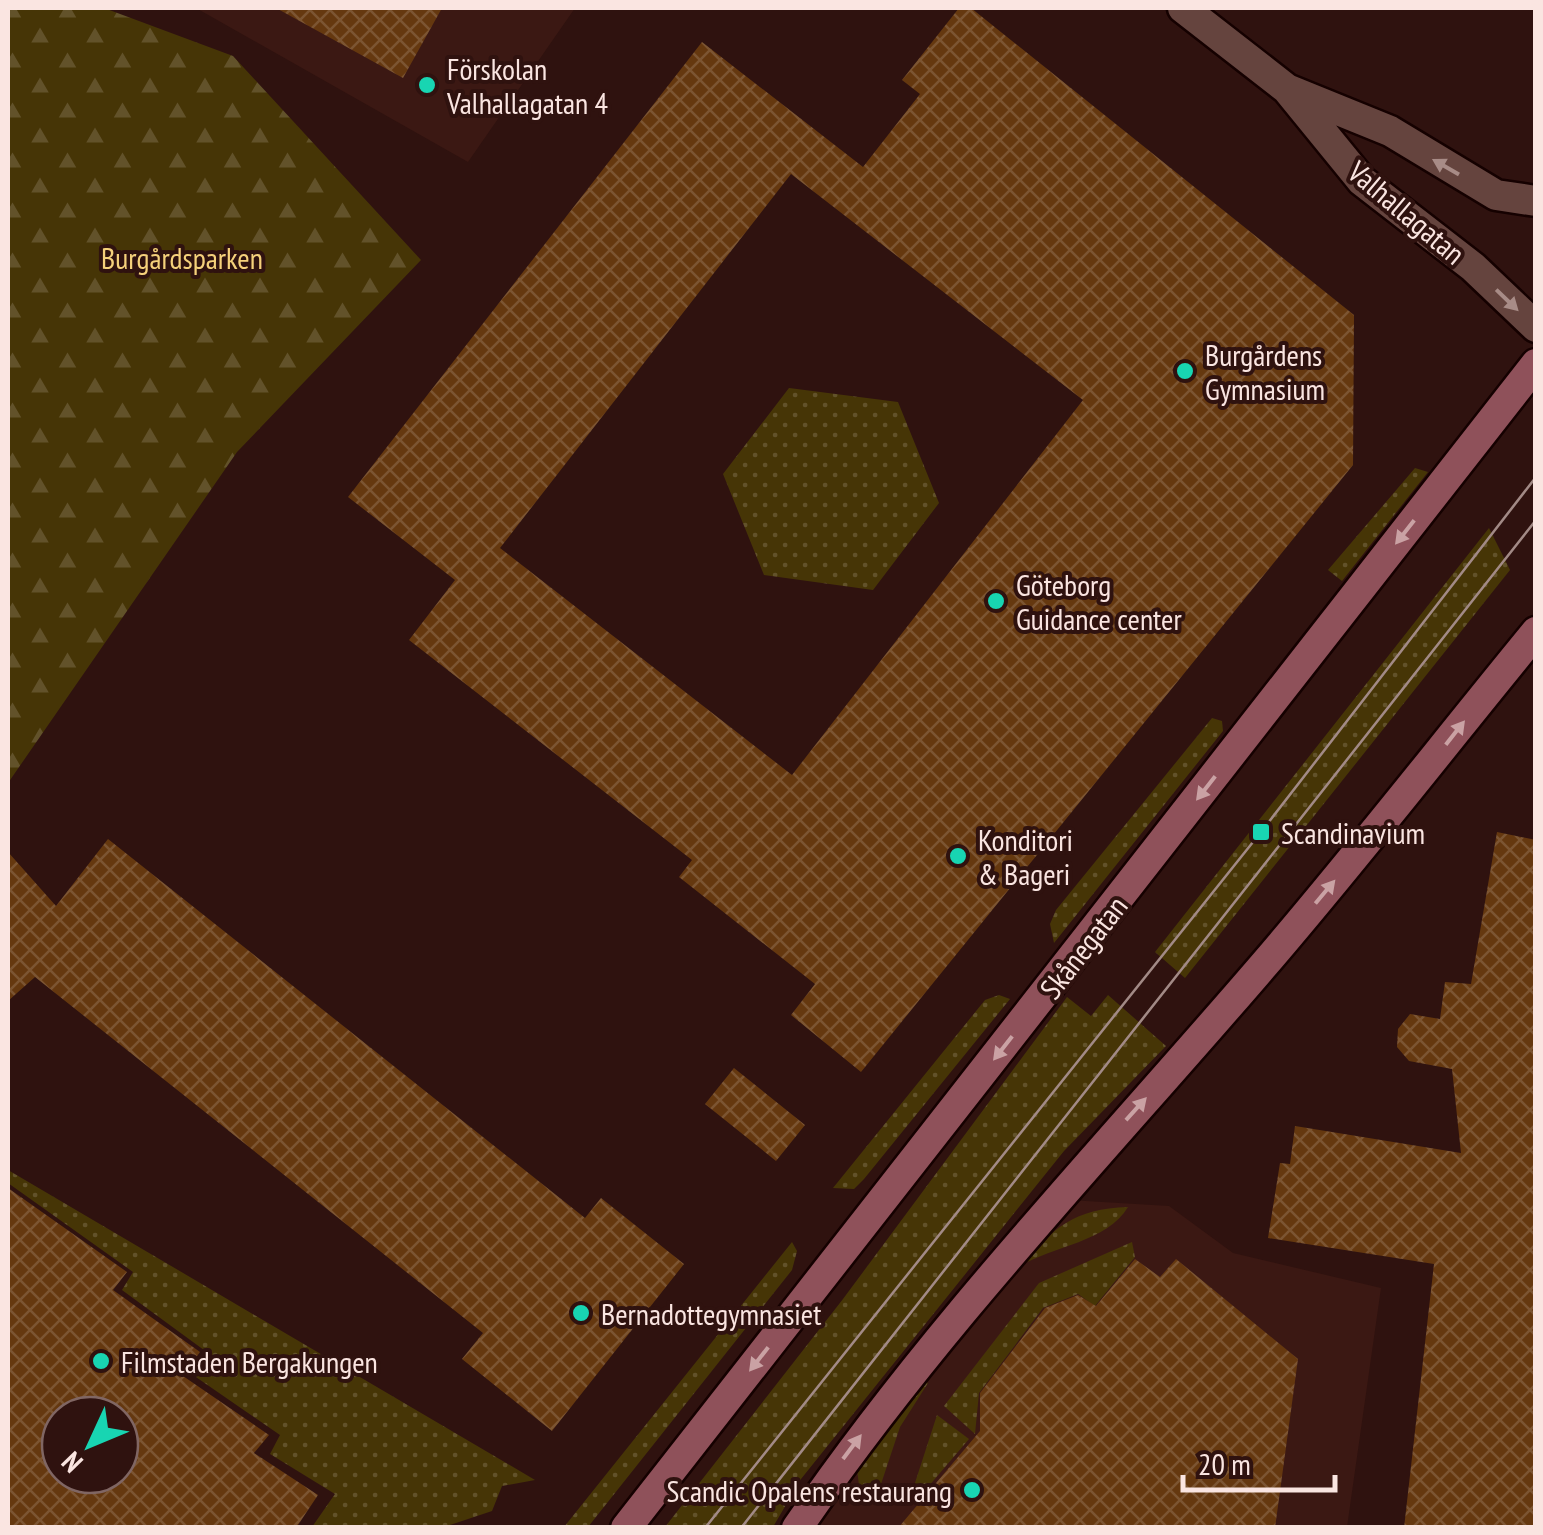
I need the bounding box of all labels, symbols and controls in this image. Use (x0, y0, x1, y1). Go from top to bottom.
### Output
place label: Förskolan Valhallagatan 4 (446, 49, 608, 122)
marker: Förskolan Valhallagatan 4 (416, 74, 438, 96)
street label: Valhallagatan (1340, 151, 1474, 272)
one-way arrow (1432, 159, 1460, 176)
park label: Burgårdsparken (101, 238, 263, 277)
one-way arrow (1495, 288, 1519, 311)
place label: Burgårdens Gymnasium (1205, 335, 1325, 408)
marker: Burgårdens Gymnasium (1174, 360, 1196, 382)
one-way arrow (1395, 518, 1416, 544)
place label: Göteborg Guidance center (1016, 565, 1182, 638)
marker: Göteborg Guidance center (985, 590, 1007, 612)
one-way arrow (1444, 721, 1465, 746)
one-way arrow (1196, 775, 1217, 801)
place label: Scandinavium (1281, 813, 1425, 852)
place label: Konditori & Bageri (978, 820, 1073, 893)
marker: Scandinavium (1250, 821, 1272, 843)
marker: Konditori & Bageri (947, 845, 969, 867)
one-way arrow (1314, 879, 1335, 904)
street label: Skånegatan (1031, 888, 1135, 1006)
one-way arrow (993, 1036, 1014, 1061)
one-way arrow (1125, 1097, 1147, 1122)
place label: Bernadottegymnasiet (601, 1294, 822, 1333)
marker: Bernadottegymnasiet (570, 1302, 592, 1324)
place label: Filmstaden Bergakungen (121, 1342, 378, 1381)
one-way arrow (748, 1345, 769, 1371)
marker: Filmstaden Bergakungen (90, 1350, 112, 1372)
north arrow (40, 1395, 140, 1495)
scale bar (1183, 1430, 1336, 1492)
one-way arrow (842, 1434, 862, 1460)
text: N (53, 1444, 90, 1481)
text: 20 m (1198, 1444, 1251, 1483)
place label: Scandic Opalens restaurang (666, 1471, 952, 1510)
marker: Scandic Opalens restaurang (961, 1479, 983, 1501)

